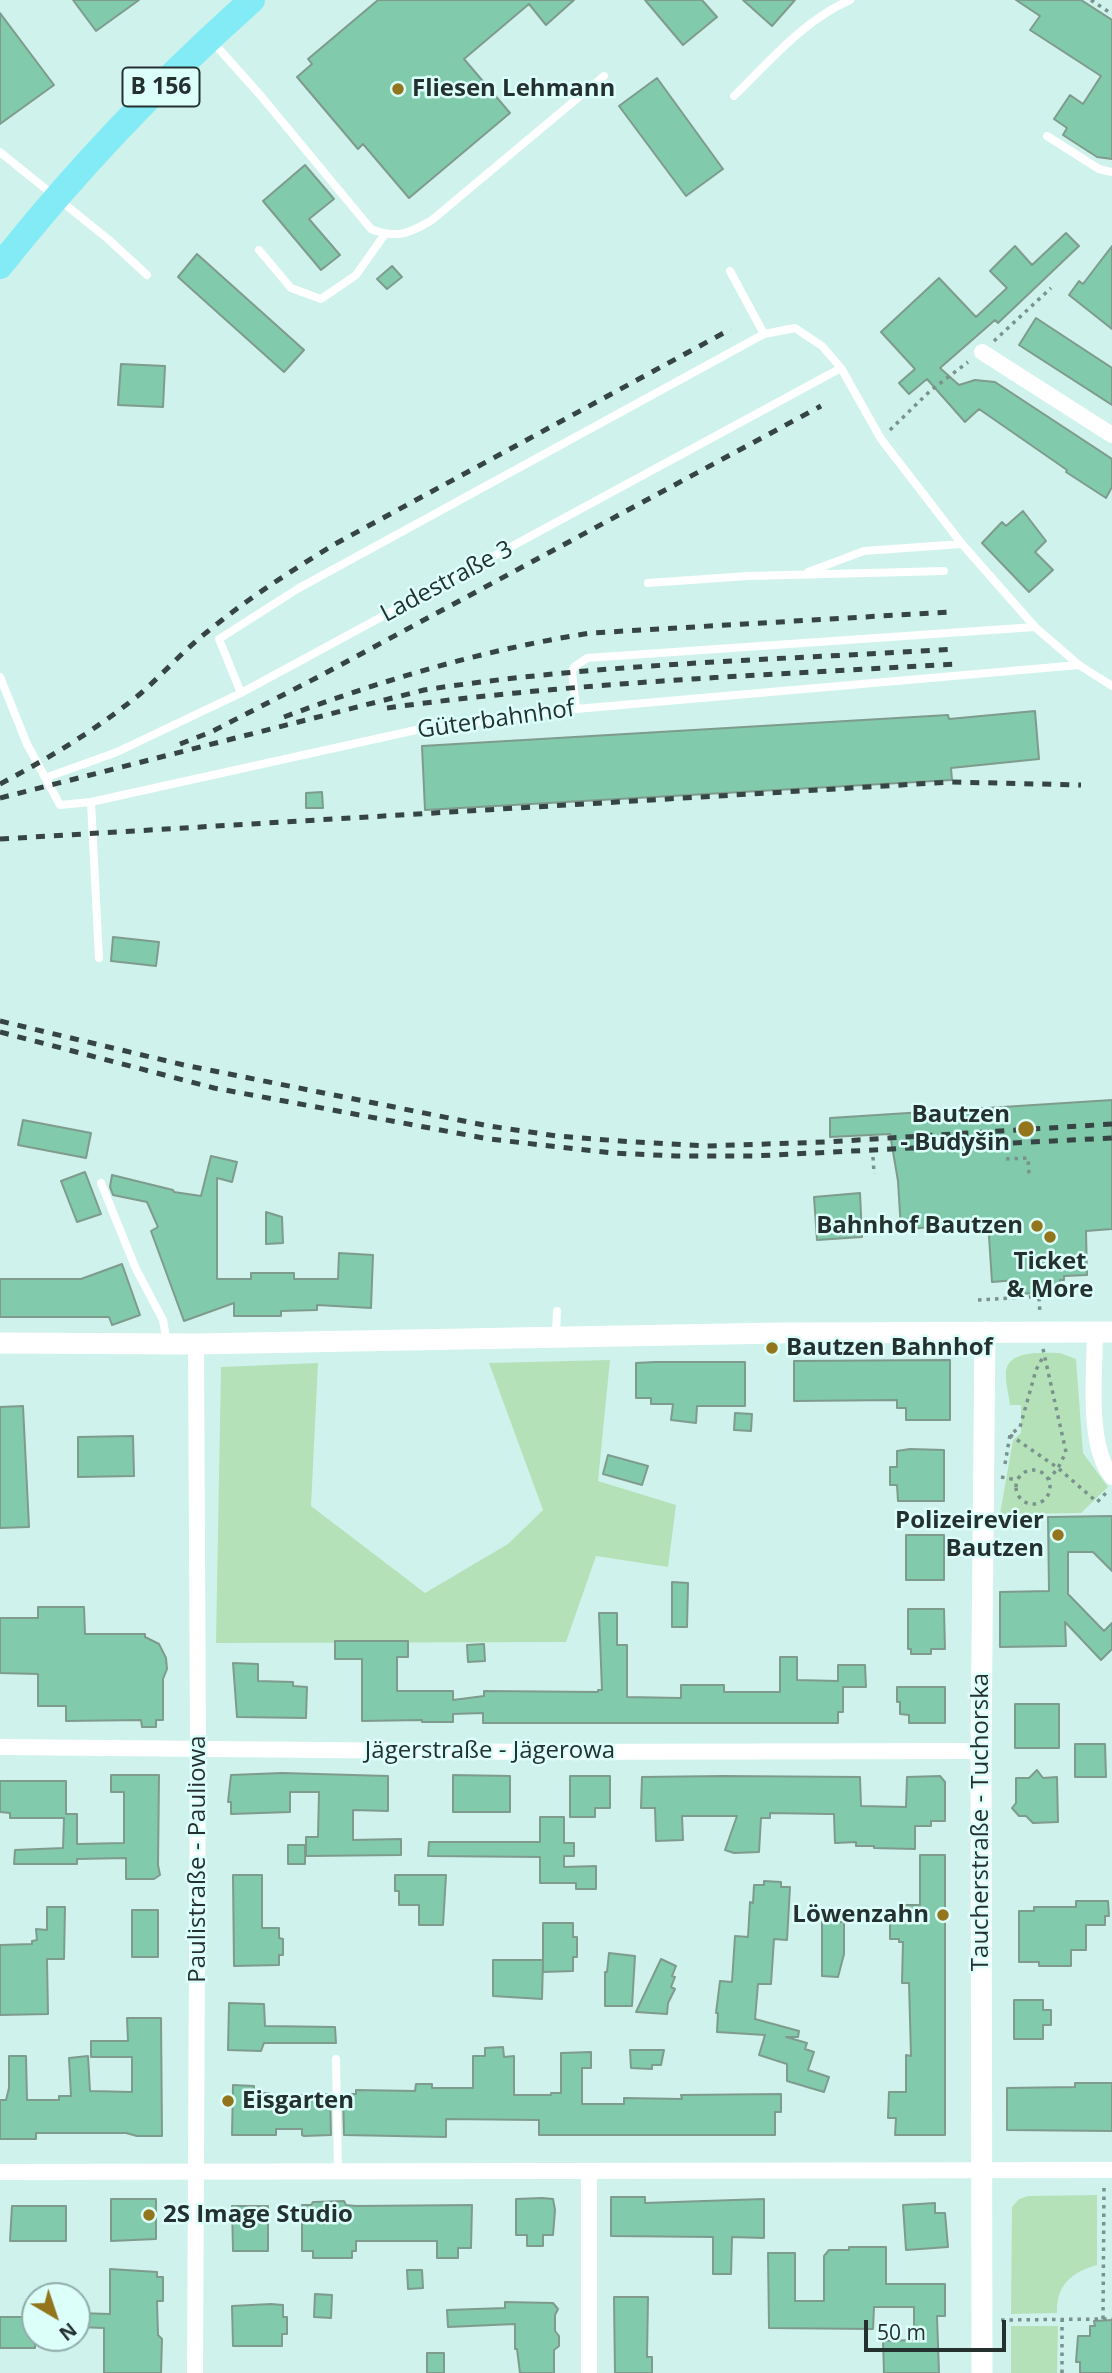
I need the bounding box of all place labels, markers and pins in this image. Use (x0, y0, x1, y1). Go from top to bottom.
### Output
place label: Fliesen Lehmann (412, 75, 615, 103)
marker: Fliesen Lehmann (390, 81, 406, 97)
place label: Bautzen - Budyšin (900, 1101, 1010, 1157)
marker: Bautzen - Budyšin (1016, 1119, 1036, 1139)
place label: Bahnhof Bautzen (816, 1212, 1023, 1240)
marker: Bahnhof Bautzen (1029, 1218, 1045, 1234)
marker: Ticket & More (1042, 1229, 1058, 1245)
place label: Ticket & More (1007, 1248, 1093, 1304)
place label: Bautzen Bahnhof (786, 1334, 993, 1362)
marker: Bautzen Bahnhof (764, 1340, 780, 1356)
place label: Polizeirevier Bautzen (895, 1507, 1044, 1563)
marker: Polizeirevier Bautzen (1050, 1527, 1066, 1543)
place label: Löwenzahn (792, 1901, 929, 1929)
marker: Löwenzahn (935, 1907, 951, 1923)
place label: Eisgarten (242, 2087, 354, 2115)
marker: Eisgarten (220, 2093, 236, 2109)
place label: 2S Image Studio (163, 2201, 353, 2229)
marker: 2S Image Studio (141, 2207, 157, 2223)

